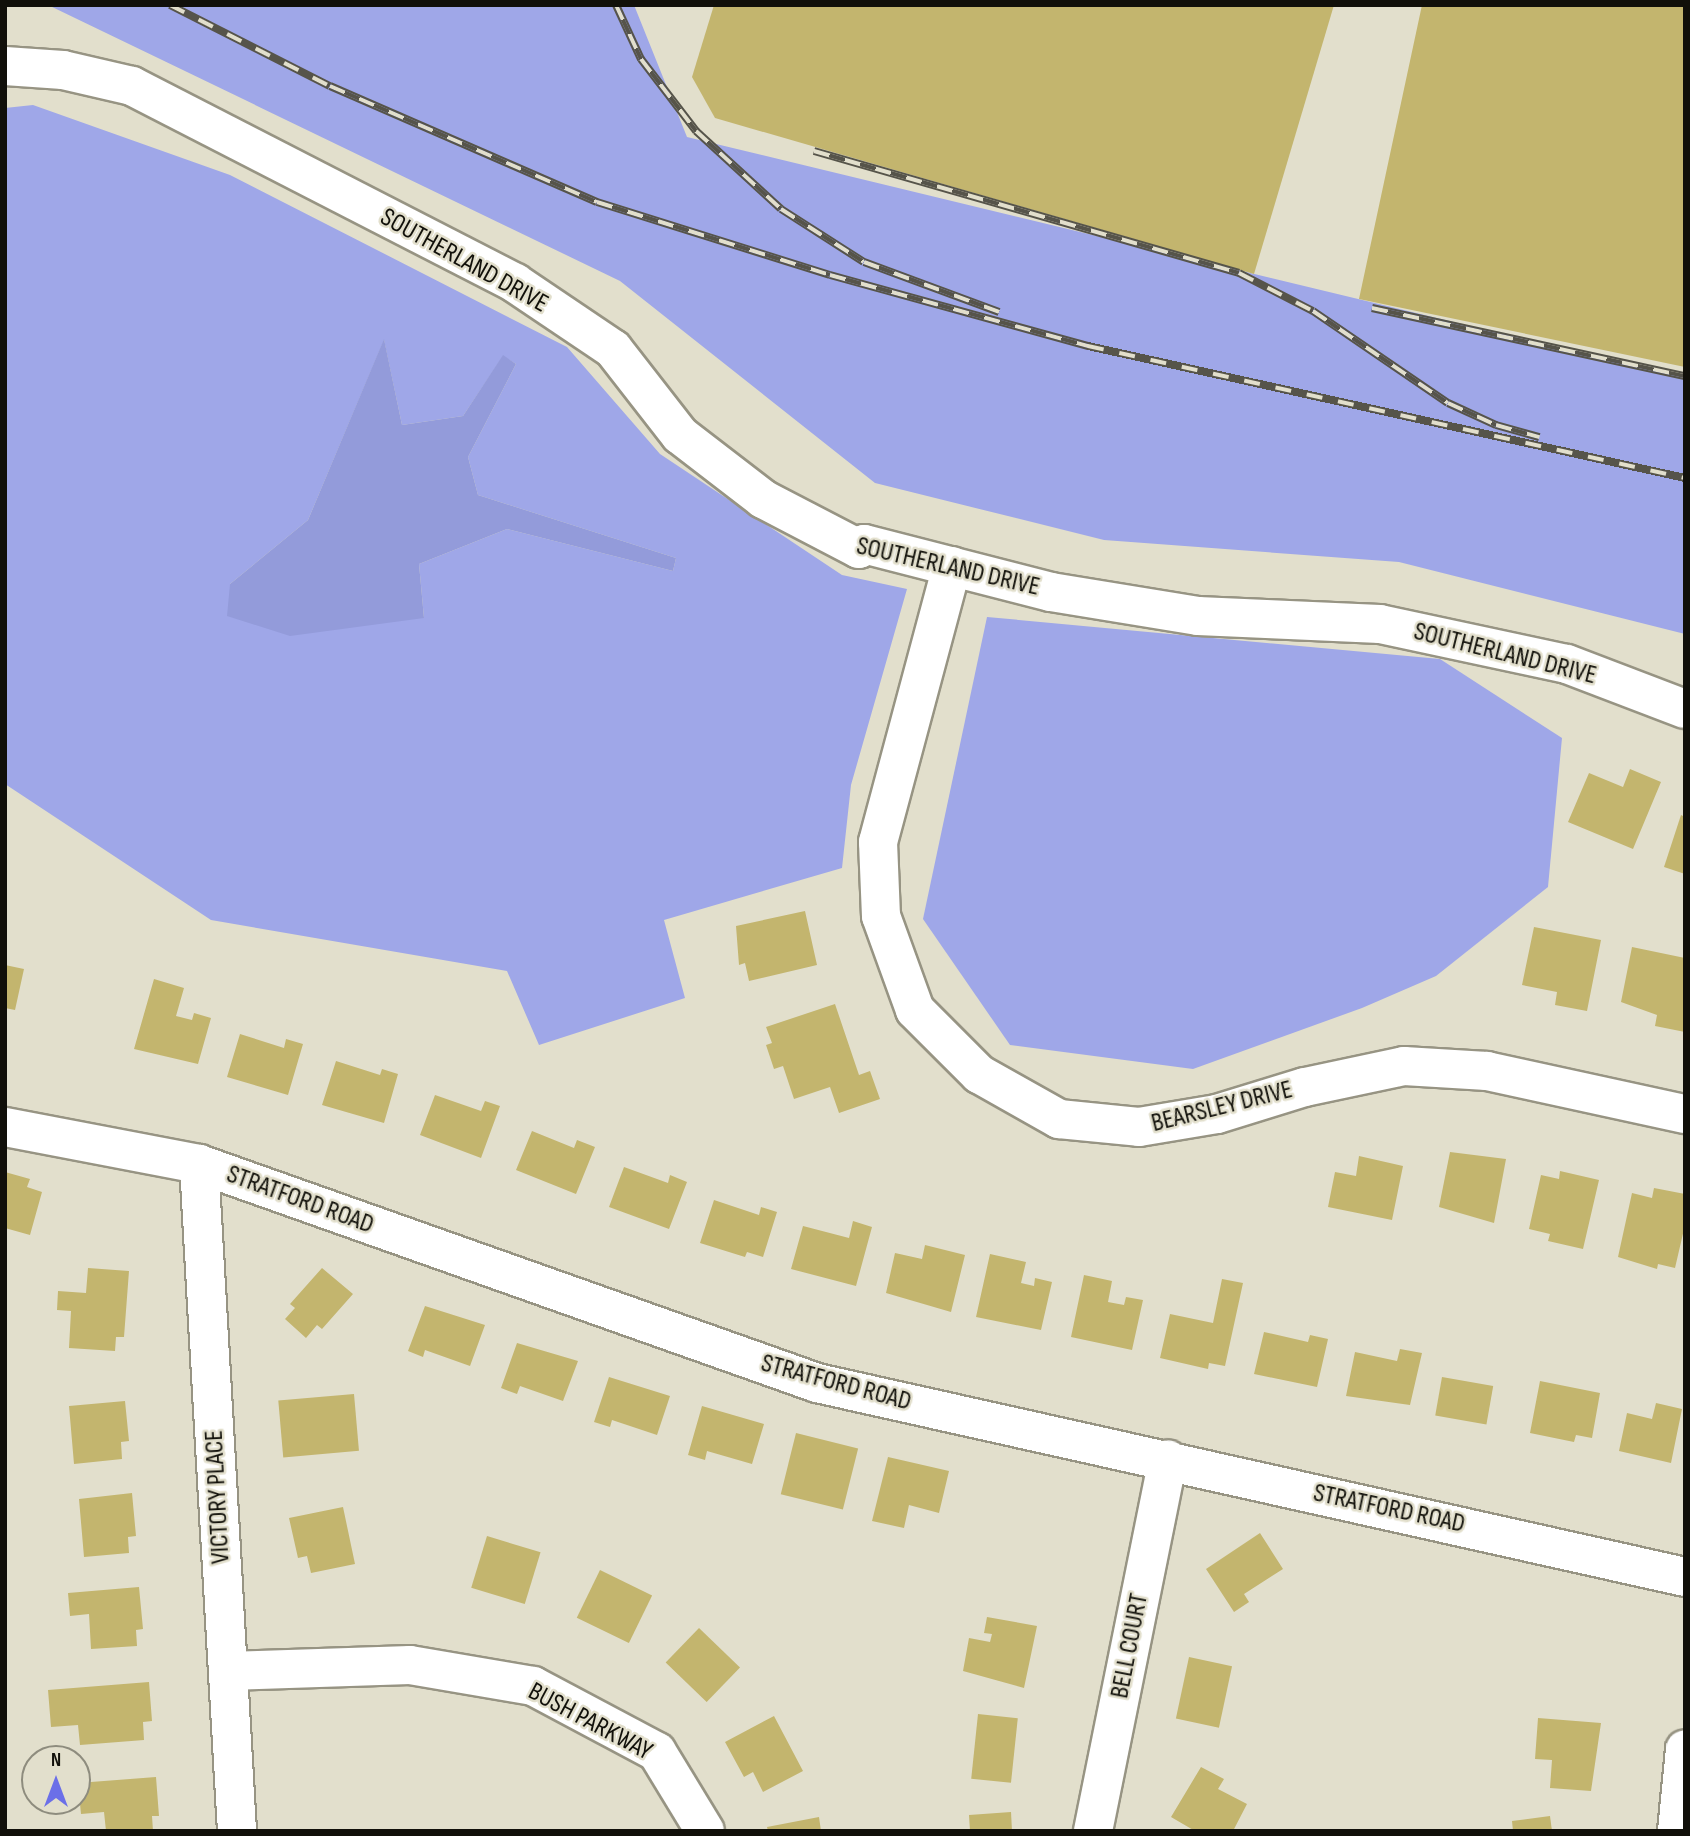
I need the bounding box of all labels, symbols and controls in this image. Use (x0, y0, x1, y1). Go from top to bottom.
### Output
street label: SOUTHERLAND DRIVE (375, 202, 553, 320)
street label: SOUTHERLAND DRIVE (853, 531, 1043, 603)
street label: SOUTHERLAND DRIVE (1411, 616, 1599, 692)
street label: BEARSLEY DRIVE (1148, 1074, 1296, 1140)
street label: STRATFORD ROAD (222, 1159, 378, 1241)
street label: STRATFORD ROAD (758, 1348, 914, 1418)
street label: VICTORY PLACE (199, 1429, 237, 1565)
street label: STRATFORD ROAD (1310, 1478, 1468, 1540)
street label: BELL COURT (1105, 1591, 1155, 1701)
street label: BUSH PARKWAY (523, 1676, 657, 1768)
north arrow (21, 1745, 91, 1815)
text: N (51, 1749, 61, 1772)

